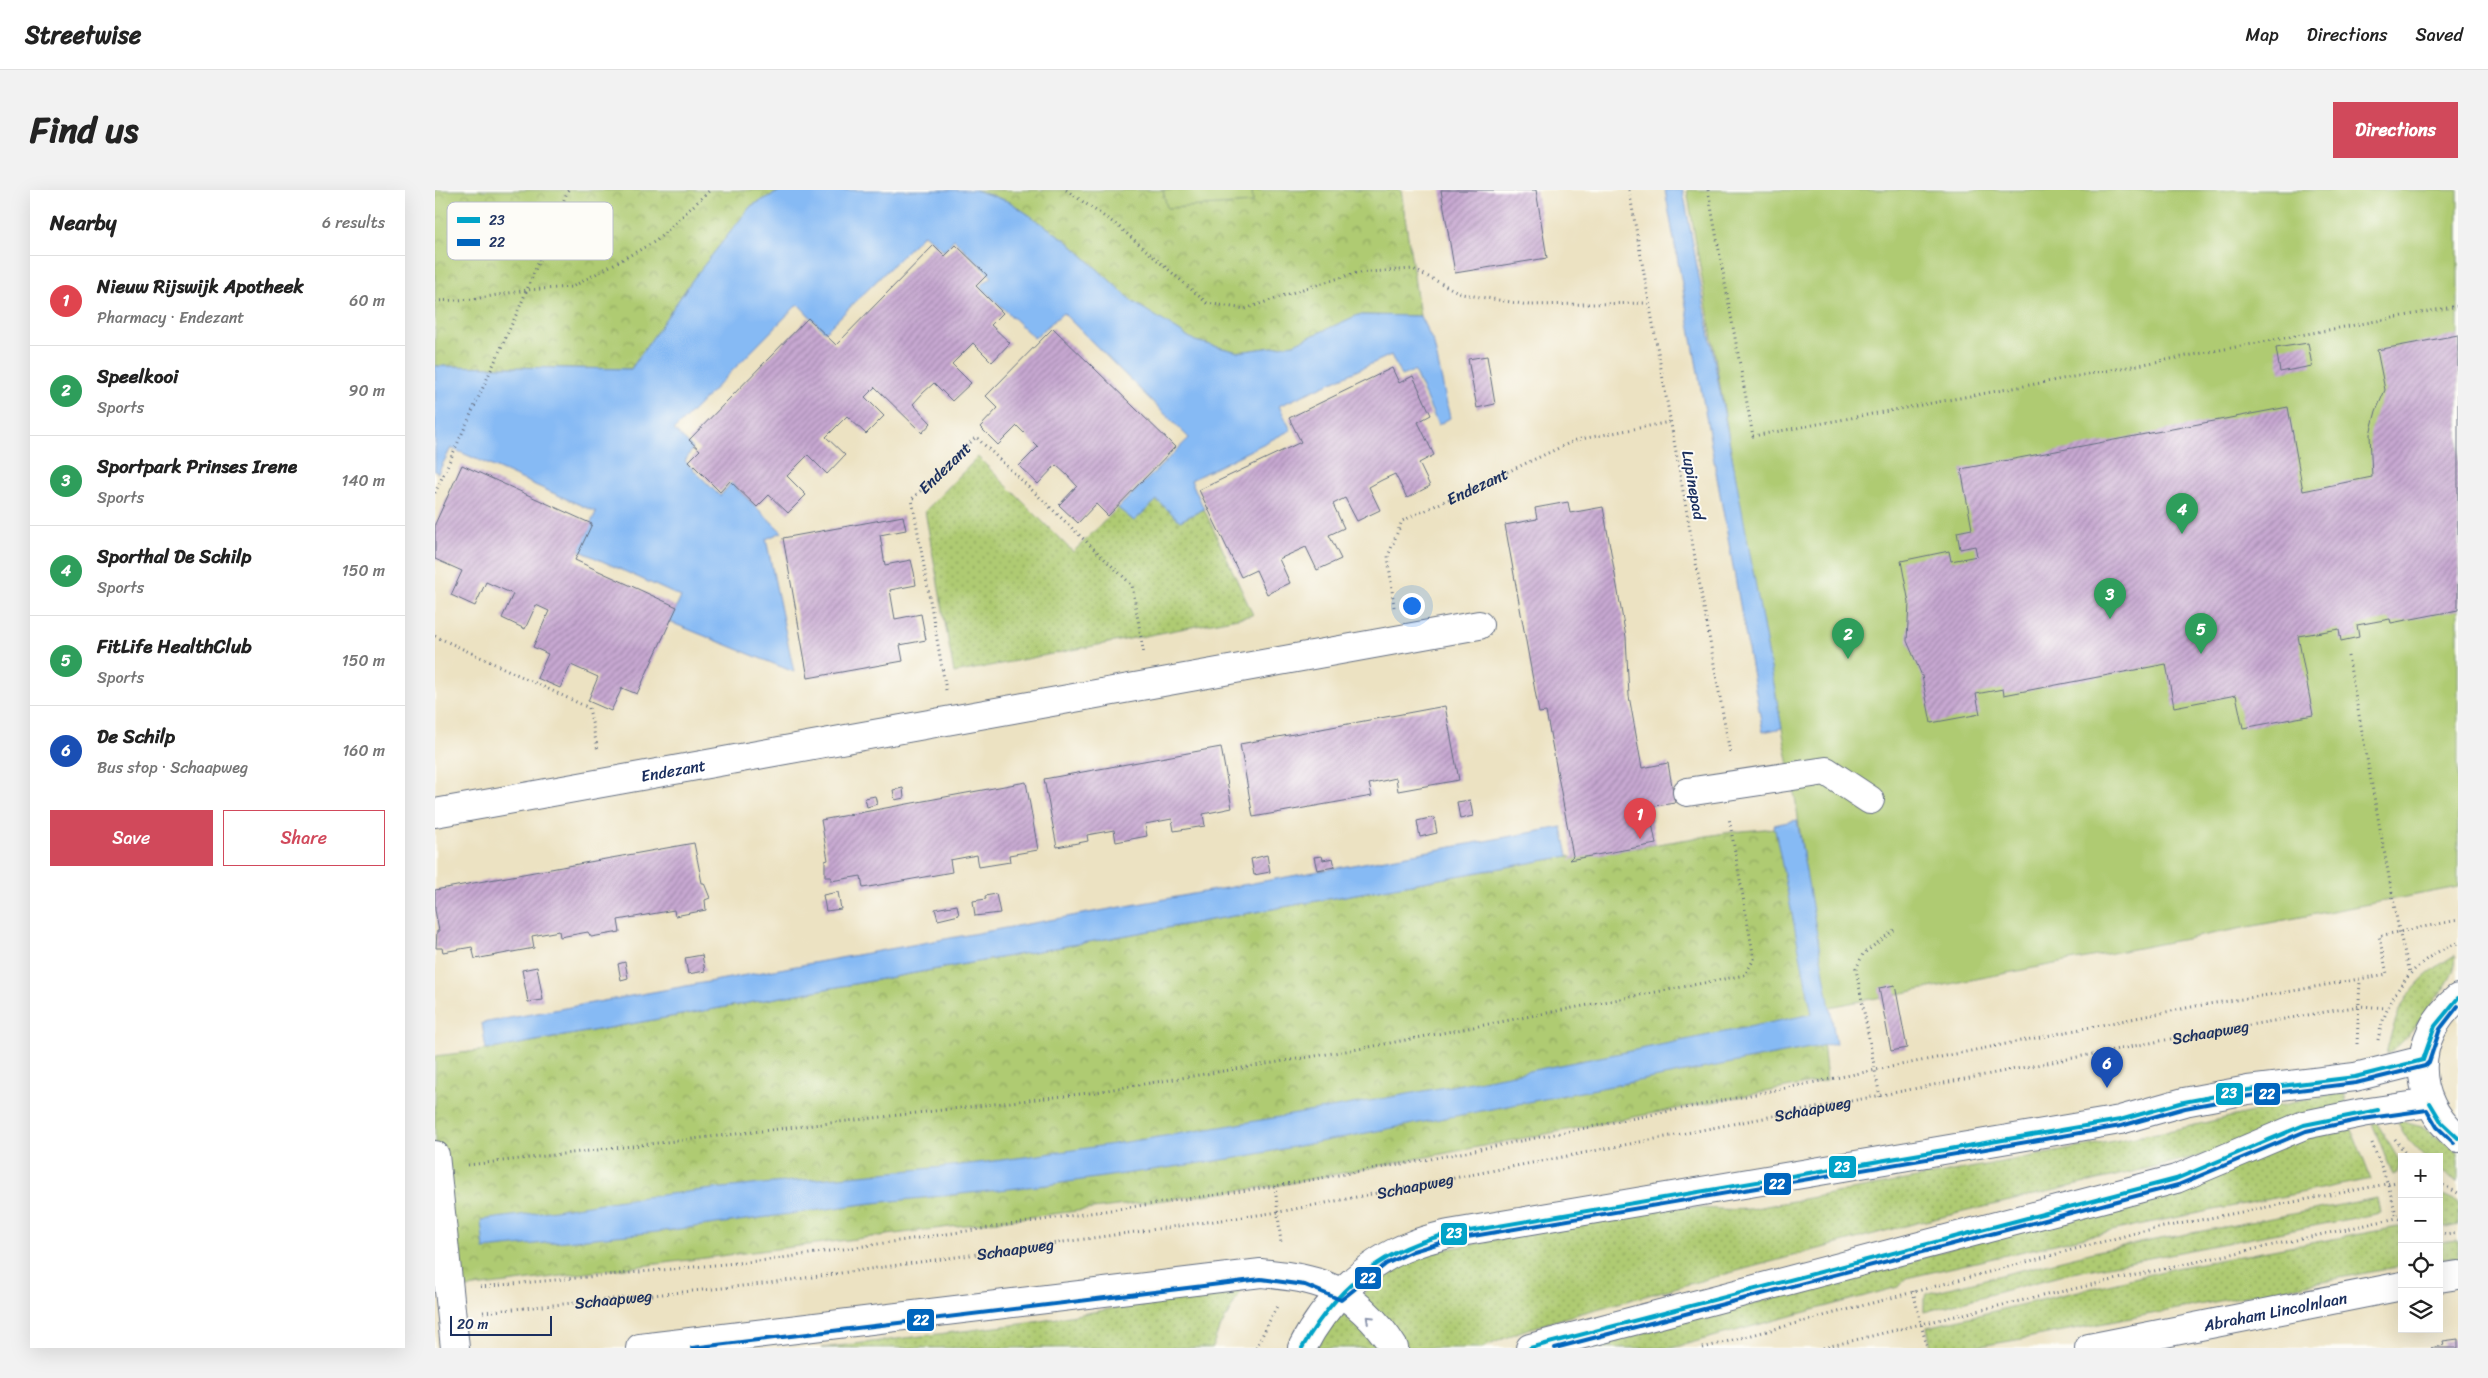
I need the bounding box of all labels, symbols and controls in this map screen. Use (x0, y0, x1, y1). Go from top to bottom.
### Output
text: Streetwise (25, 14, 141, 56)
text: Map (2246, 19, 2279, 51)
text: Directions (2307, 19, 2388, 51)
text: Saved (2416, 19, 2463, 51)
text: Find us (30, 99, 138, 161)
button: Directions (2333, 102, 2458, 158)
legend (447, 202, 613, 260)
text: Nearby (50, 204, 116, 242)
text: 6 results (322, 208, 385, 237)
text: 23 (489, 208, 505, 233)
text: 22 (489, 230, 505, 255)
text: Nieuw Rijswijk Apotheek (97, 270, 304, 303)
text: 1 (63, 286, 69, 315)
text: 60 m (349, 286, 385, 315)
text: Pharmacy · Endezant (97, 303, 244, 332)
text: Speelkooi (97, 360, 178, 393)
text: 2 (61, 376, 71, 405)
text: 90 m (349, 376, 385, 405)
text: Sports (97, 393, 144, 422)
street label: Endezant (911, 435, 978, 501)
street label: Lupinepad (1673, 448, 1714, 524)
text: Sportpark Prinses Irene (97, 450, 297, 483)
street label: Endezant (1442, 459, 1513, 513)
text: 3 (62, 466, 70, 495)
text: 140 m (342, 466, 385, 495)
text: Sports (97, 483, 144, 512)
pin: 4 (2166, 493, 2198, 534)
text: Sporthal De Schilp (97, 540, 251, 573)
text: 4 (61, 556, 71, 585)
text: 150 m (342, 556, 385, 585)
text: Sports (97, 573, 144, 602)
pin: 3 (2094, 578, 2126, 619)
your location (1399, 593, 1425, 619)
pin: 5 (2185, 613, 2217, 654)
pin: 2 (1832, 618, 1864, 659)
text: FitLife HealthClub (97, 630, 252, 663)
text: 5 (61, 646, 71, 675)
text: 150 m (342, 646, 385, 675)
text: Sports (97, 663, 144, 692)
text: De Schilp (97, 720, 175, 753)
text: 6 (61, 736, 71, 765)
text: 160 m (342, 736, 385, 765)
street label: Endezant (638, 751, 708, 791)
text: Bus stop · Schaapweg (97, 753, 248, 782)
pin: 1 (1624, 798, 1656, 839)
button: Save (50, 810, 213, 866)
button: Share (223, 810, 385, 866)
street label: Schaapweg (2169, 1011, 2251, 1053)
pin: 6 (2091, 1047, 2123, 1088)
text: 23 (2220, 1081, 2237, 1106)
line badge: 23 (2215, 1082, 2244, 1106)
line badge: 22 (2253, 1082, 2281, 1106)
text: 22 (2258, 1082, 2276, 1107)
street label: Schaapweg (1772, 1087, 1854, 1131)
map controls (2398, 1153, 2443, 1333)
button: + (2398, 1153, 2443, 1198)
line badge: 23 (1828, 1155, 1857, 1179)
text: 23 (1833, 1155, 1850, 1180)
street label: Schaapweg (1374, 1164, 1456, 1208)
line badge: 22 (1763, 1172, 1792, 1196)
text: 22 (1768, 1172, 1786, 1197)
button: − (2398, 1198, 2443, 1243)
text: 23 (1445, 1221, 1462, 1246)
line badge: 23 (1440, 1222, 1468, 1246)
street label: Schaapweg (975, 1230, 1056, 1269)
button: locate (2398, 1243, 2443, 1288)
line badge: 22 (1354, 1266, 1382, 1290)
text: 22 (1359, 1266, 1377, 1291)
street label: Schaapweg (573, 1281, 654, 1318)
street label: Abraham Lincolnlaan (2200, 1283, 2350, 1340)
button: layers (2398, 1288, 2443, 1333)
line badge: 22 (906, 1308, 935, 1332)
text: 22 (912, 1308, 930, 1333)
text: 20 m (457, 1312, 488, 1337)
scale bar (450, 1313, 553, 1336)
one-way arrow (1366, 1316, 1375, 1325)

